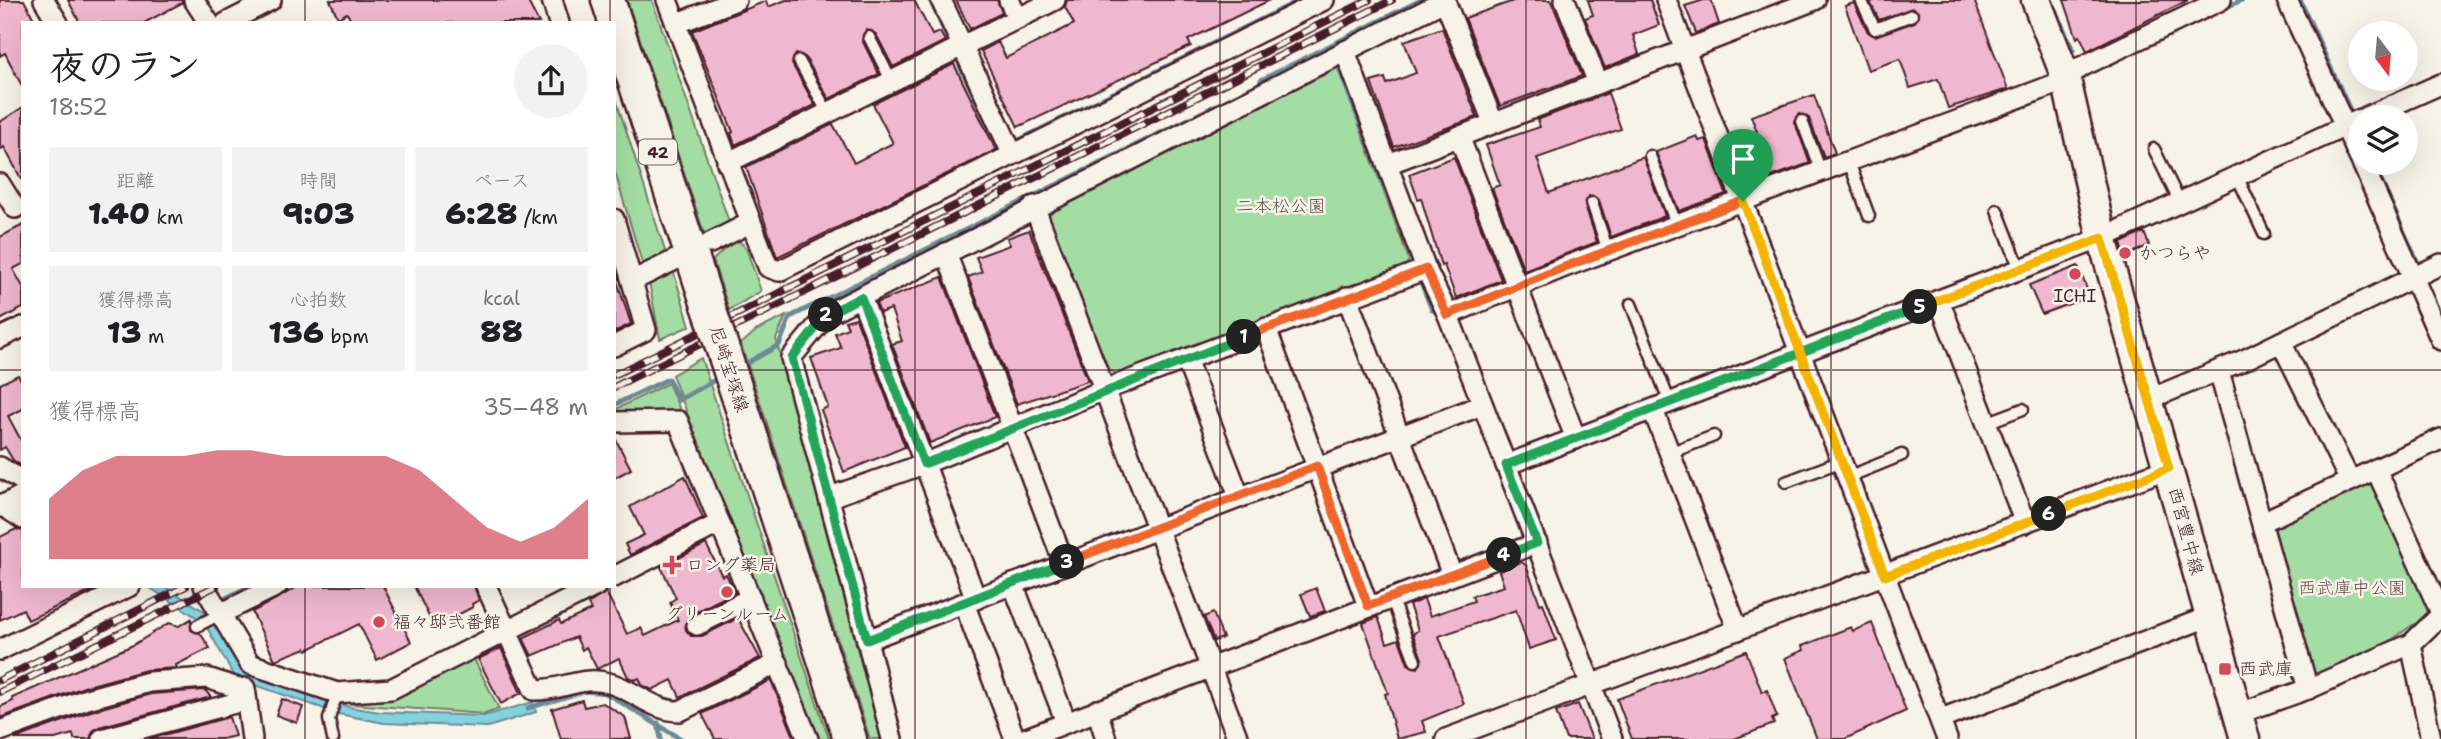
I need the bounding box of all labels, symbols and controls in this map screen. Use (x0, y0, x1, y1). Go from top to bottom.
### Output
north arrow (2348, 21, 2418, 91)
map controls (2348, 21, 2418, 175)
text: 夜のラン (49, 40, 201, 91)
button: share (514, 44, 588, 118)
text: 18:52 (49, 92, 108, 122)
button: layers (2348, 105, 2418, 175)
pin (1713, 129, 1773, 201)
road number: 42 (639, 140, 677, 164)
icon: arrive (1724, 140, 1762, 178)
text: 距離 (116, 168, 155, 193)
text: 時間 (299, 168, 338, 193)
text: ペース (474, 168, 529, 193)
text: 1.40 (88, 193, 150, 234)
text: 9:03 (283, 193, 354, 234)
text: 6:28 (445, 193, 517, 234)
park label: 二本松公園 (1236, 194, 1326, 218)
text: km (150, 205, 183, 230)
text: /km (517, 205, 558, 230)
place label: かつらや (2139, 241, 2211, 265)
marker: かつらや (2117, 245, 2133, 261)
marker: ICHI (2067, 266, 2083, 282)
place label: ICHI (2054, 284, 2096, 308)
text: kcal (483, 286, 520, 311)
text: 獲得標高 (97, 287, 174, 312)
text: 心拍数 (290, 287, 347, 312)
pin: 5 (1902, 290, 1938, 324)
text: 5 (1914, 294, 1925, 319)
pin: 2 (808, 298, 844, 332)
text: 2 (819, 302, 832, 327)
text: 88 (480, 311, 523, 352)
text: 13 (107, 312, 141, 353)
text: 136 (268, 312, 324, 353)
pin: 1 (1226, 320, 1262, 354)
street label: 尼崎宝塚線 (704, 322, 754, 416)
text: m (141, 324, 164, 349)
text: bpm (324, 324, 369, 349)
text: 1 (1239, 324, 1248, 349)
text: 35–48 m (483, 392, 588, 422)
text: 獲得標高 (49, 396, 141, 426)
street label: 西宮豊中線 (2163, 484, 2209, 578)
pin: 6 (2032, 496, 2066, 532)
text: 6 (2042, 501, 2055, 526)
pin: 4 (1486, 538, 1522, 572)
text: 4 (1497, 542, 1510, 567)
pin: 3 (1050, 544, 1084, 580)
text: 3 (1060, 549, 1073, 574)
place label: ロング薬局 (686, 553, 776, 577)
marker: ロング薬局 (664, 557, 680, 573)
park label: 西武庫中公園 (2298, 576, 2406, 600)
marker: グリーンルーム (719, 584, 735, 600)
place label: グリーンルーム (665, 602, 789, 626)
place label: 福々邸弐番館 (393, 610, 501, 634)
marker: 福々邸弐番館 (371, 614, 387, 630)
place label: 西武庫 (2239, 657, 2293, 681)
marker: 西武庫 (2217, 661, 2233, 677)

